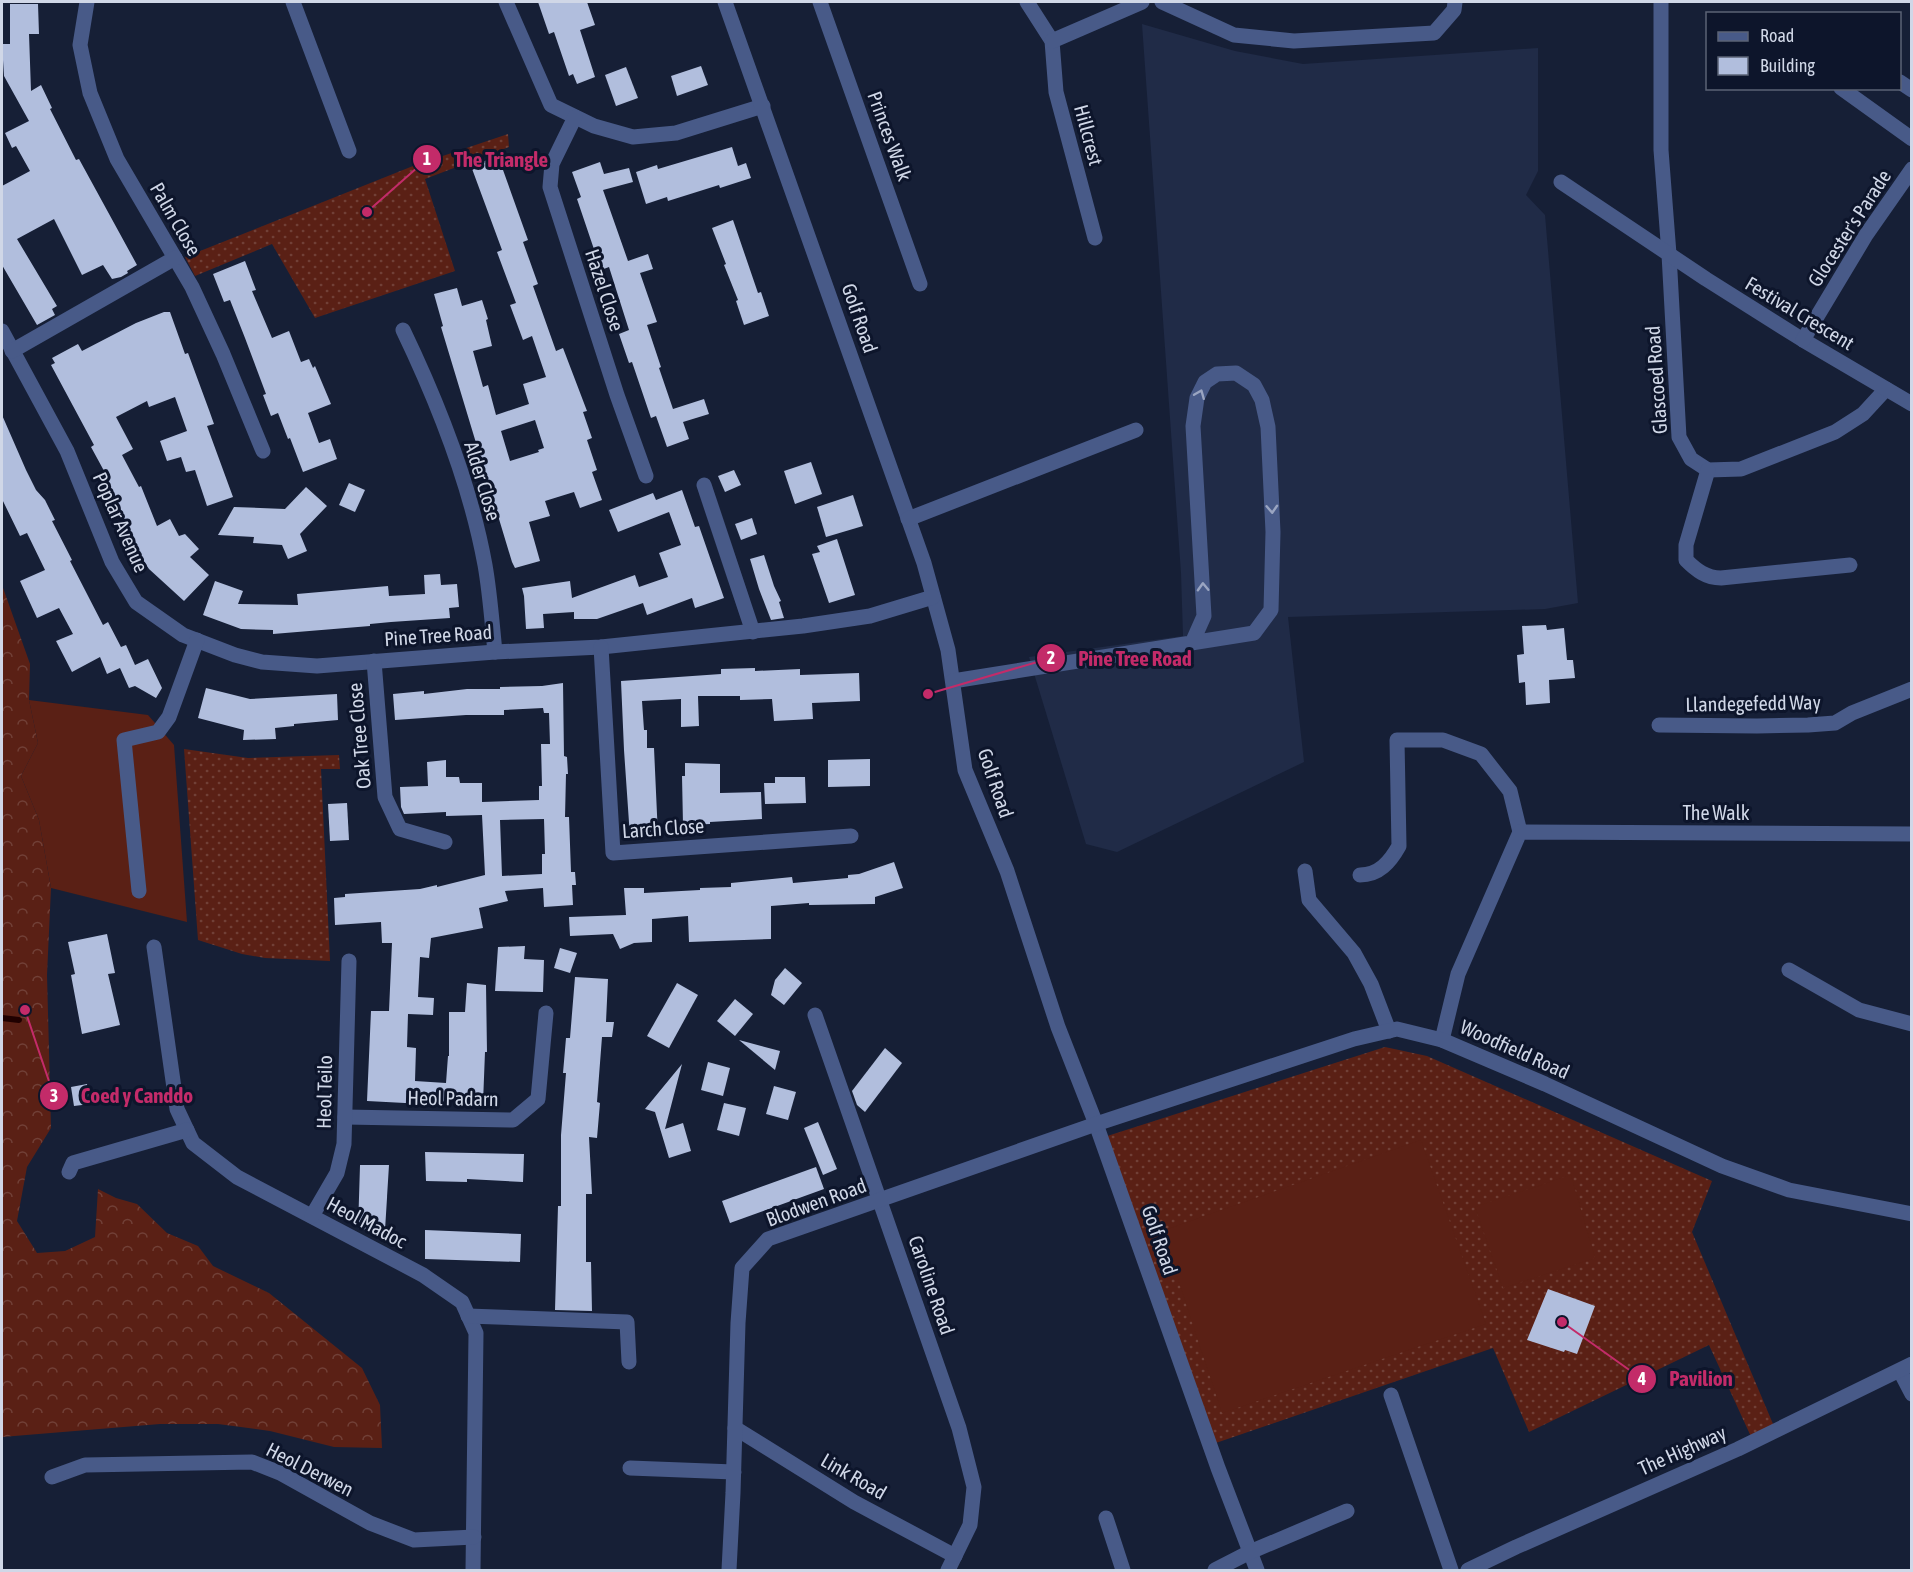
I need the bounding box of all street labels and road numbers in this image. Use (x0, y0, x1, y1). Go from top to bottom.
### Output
street label: Princes Walk (863, 88, 917, 184)
street label: Hillcrest (1070, 102, 1108, 168)
street label: Glocester's Parade (1803, 165, 1895, 291)
street label: Palm Close (146, 178, 206, 260)
street label: Hazel Close (581, 246, 629, 334)
street label: Festival Crescent (1742, 272, 1859, 355)
street label: Golf Road (837, 280, 883, 356)
street label: Glascoed Road (1641, 325, 1671, 435)
street label: Alder Close (460, 439, 506, 523)
street label: Poplar Avenue (89, 468, 153, 576)
street label: Pine Tree Road (383, 620, 493, 650)
street label: Oak Tree Close (343, 682, 375, 790)
street label: Llandegefedd Way (1685, 690, 1821, 716)
street label: Golf Road (973, 745, 1019, 821)
street label: The Walk (1682, 801, 1750, 824)
street label: Larch Close (621, 814, 705, 842)
street label: Woodfield Road (1457, 1015, 1573, 1083)
street label: Heol Teilo (312, 1055, 336, 1129)
street label: Heol Padarn (407, 1086, 499, 1110)
street label: Blodwen Road (763, 1173, 869, 1231)
street label: Heol Madoc (323, 1191, 411, 1253)
street label: Golf Road (1137, 1202, 1183, 1278)
street label: Caroline Road (904, 1232, 960, 1338)
street label: The Highway (1635, 1420, 1729, 1480)
street label: Heol Derwen (263, 1437, 357, 1501)
street label: Link Road (817, 1448, 891, 1504)

